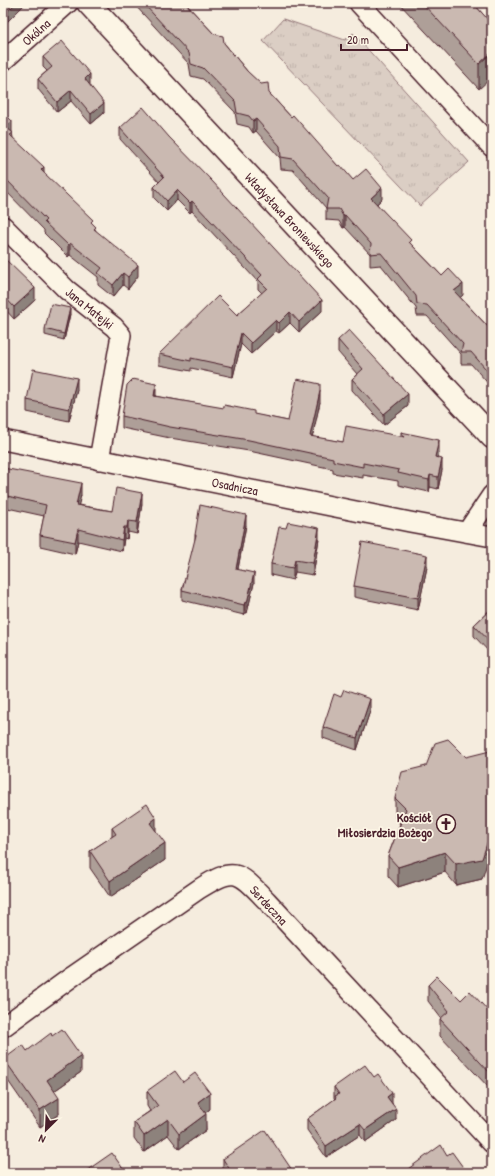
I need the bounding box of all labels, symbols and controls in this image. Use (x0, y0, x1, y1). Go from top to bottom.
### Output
street label: Okólna (18, 15, 54, 49)
scale bar (341, 26, 407, 52)
text: 20 m (347, 31, 369, 48)
street label: Władysława Broniewskiego (241, 168, 339, 272)
street label: Jana Matejki (62, 283, 118, 333)
street label: Osadnicza (210, 473, 260, 499)
place label: Kościół Miłosierdzia Bożego (338, 808, 433, 842)
church icon: Kościół Miłosierdzia Bożego (435, 813, 457, 835)
street label: Serdeczna (246, 881, 292, 929)
north arrow (26, 1110, 66, 1150)
text: N (36, 1131, 47, 1147)

